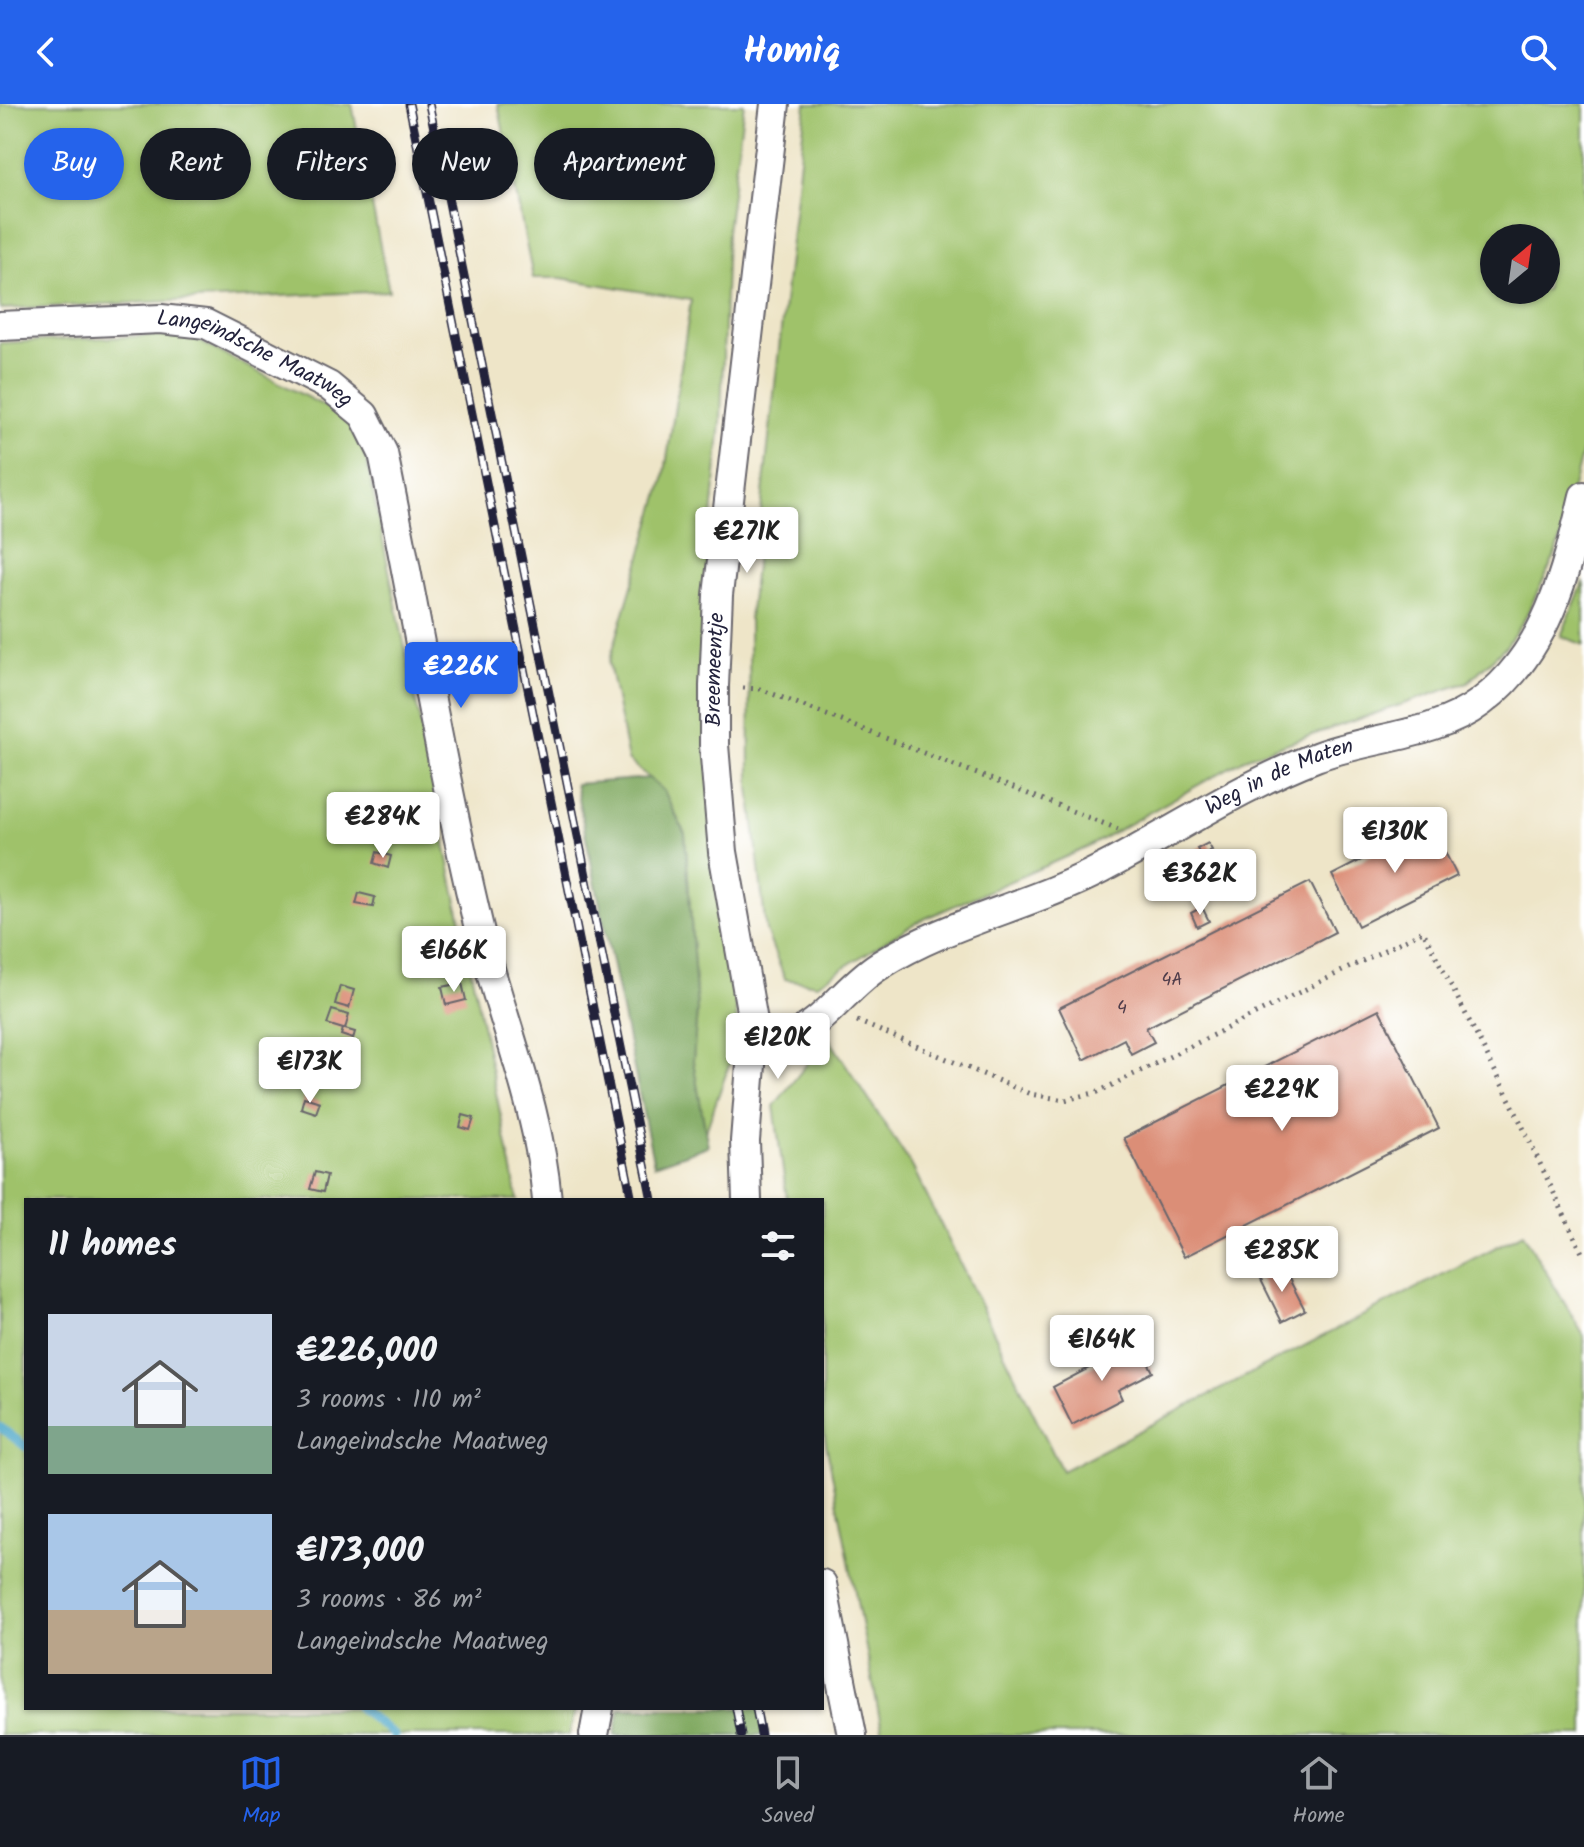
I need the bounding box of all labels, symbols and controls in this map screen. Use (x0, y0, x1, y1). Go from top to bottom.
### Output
text: Homiq (743, 24, 841, 81)
icon: back (24, 30, 68, 74)
icon: search (1516, 30, 1560, 74)
chip: Buy (24, 128, 124, 200)
chip: Rent (140, 128, 251, 200)
chip: Filters (267, 128, 396, 200)
chip: New (412, 128, 518, 200)
chip: Apartment (534, 128, 715, 200)
north arrow (1480, 224, 1560, 304)
map controls (1480, 224, 1560, 304)
street label: Langeindsche Maatweg (155, 301, 361, 417)
pin: €271K (691, 507, 803, 575)
text: €271K (713, 512, 781, 554)
street label: Breemeentje (697, 612, 735, 727)
pin: €226K (405, 642, 517, 710)
text: €226K (423, 647, 499, 689)
street label: Weg in de Maten (1199, 729, 1357, 825)
pin: €284K (327, 792, 439, 860)
text: €284K (345, 797, 421, 839)
pin: €130K (1339, 807, 1451, 875)
text: €130K (1361, 812, 1429, 854)
pin: €362K (1144, 849, 1256, 917)
text: €362K (1162, 854, 1238, 896)
pin: €166K (398, 926, 510, 994)
text: €166K (420, 931, 488, 973)
house number: 4A (1162, 966, 1182, 995)
house number: 4 (1117, 994, 1127, 1023)
pin: €120K (722, 1013, 834, 1081)
text: €120K (744, 1018, 812, 1060)
pin: €173K (254, 1037, 366, 1105)
text: €173K (277, 1042, 343, 1084)
pin: €229K (1226, 1065, 1338, 1133)
text: €229K (1244, 1070, 1320, 1112)
text: 11 homes (48, 1219, 177, 1273)
icon: filters (756, 1224, 800, 1268)
pin: €285K (1226, 1226, 1338, 1294)
text: €285K (1244, 1231, 1320, 1273)
pin: €164K (1046, 1315, 1158, 1383)
text: €164K (1068, 1320, 1136, 1362)
text: €226,000 (296, 1325, 437, 1379)
icon: home (112, 1346, 208, 1442)
text: 3 rooms · 110 m² (296, 1379, 481, 1421)
text: Langeindsche Maatweg (296, 1421, 549, 1463)
text: €173,000 (296, 1525, 424, 1579)
icon: home (112, 1546, 208, 1642)
text: 3 rooms · 86 m² (296, 1579, 481, 1621)
text: Langeindsche Maatweg (296, 1621, 549, 1663)
tab: Map (239, 1751, 283, 1834)
tab: Saved (762, 1751, 814, 1834)
tab: Home (1293, 1751, 1345, 1834)

